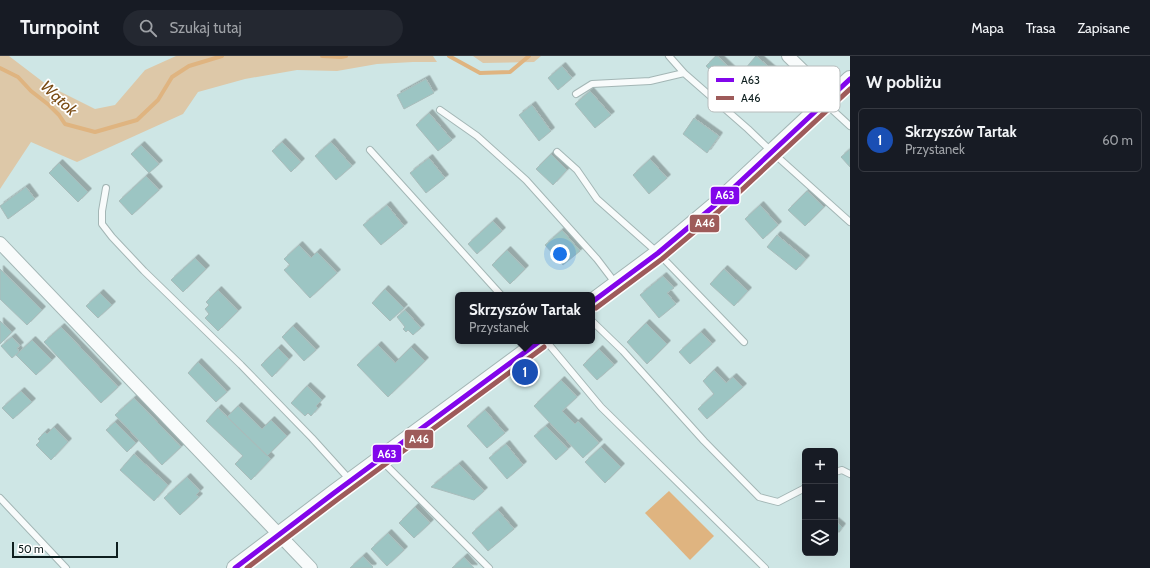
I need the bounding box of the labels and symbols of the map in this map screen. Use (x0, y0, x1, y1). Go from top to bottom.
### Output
legend (708, 66, 840, 112)
text: A63 (741, 73, 760, 87)
water label: Wątok (37, 76, 82, 120)
text: A46 (741, 91, 760, 105)
line badge: A63 (710, 186, 740, 205)
text: A63 (716, 188, 735, 202)
line badge: A46 (689, 214, 720, 233)
text: A46 (695, 216, 715, 230)
your location (550, 244, 570, 264)
pin: 1 (512, 357, 538, 387)
line badge: A46 (404, 429, 434, 449)
text: A46 (409, 432, 429, 446)
line badge: A63 (372, 444, 402, 463)
text: A63 (378, 447, 397, 461)
scale bar (12, 540, 118, 559)

